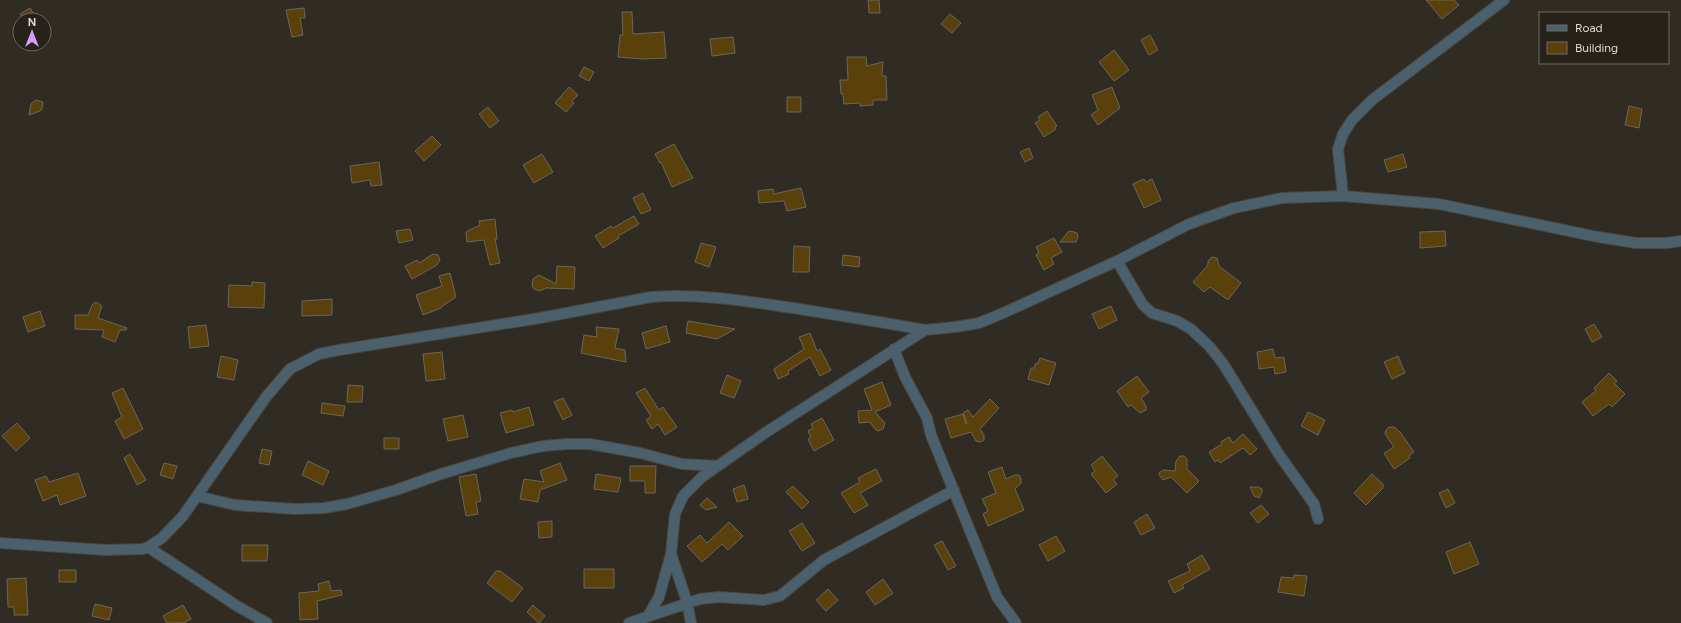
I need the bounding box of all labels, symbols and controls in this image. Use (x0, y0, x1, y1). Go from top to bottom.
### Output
north arrow (12, 12, 52, 52)
legend (1539, 12, 1669, 64)
text: N (28, 16, 36, 29)
text: Road (1575, 21, 1603, 35)
text: Building (1575, 41, 1618, 55)

